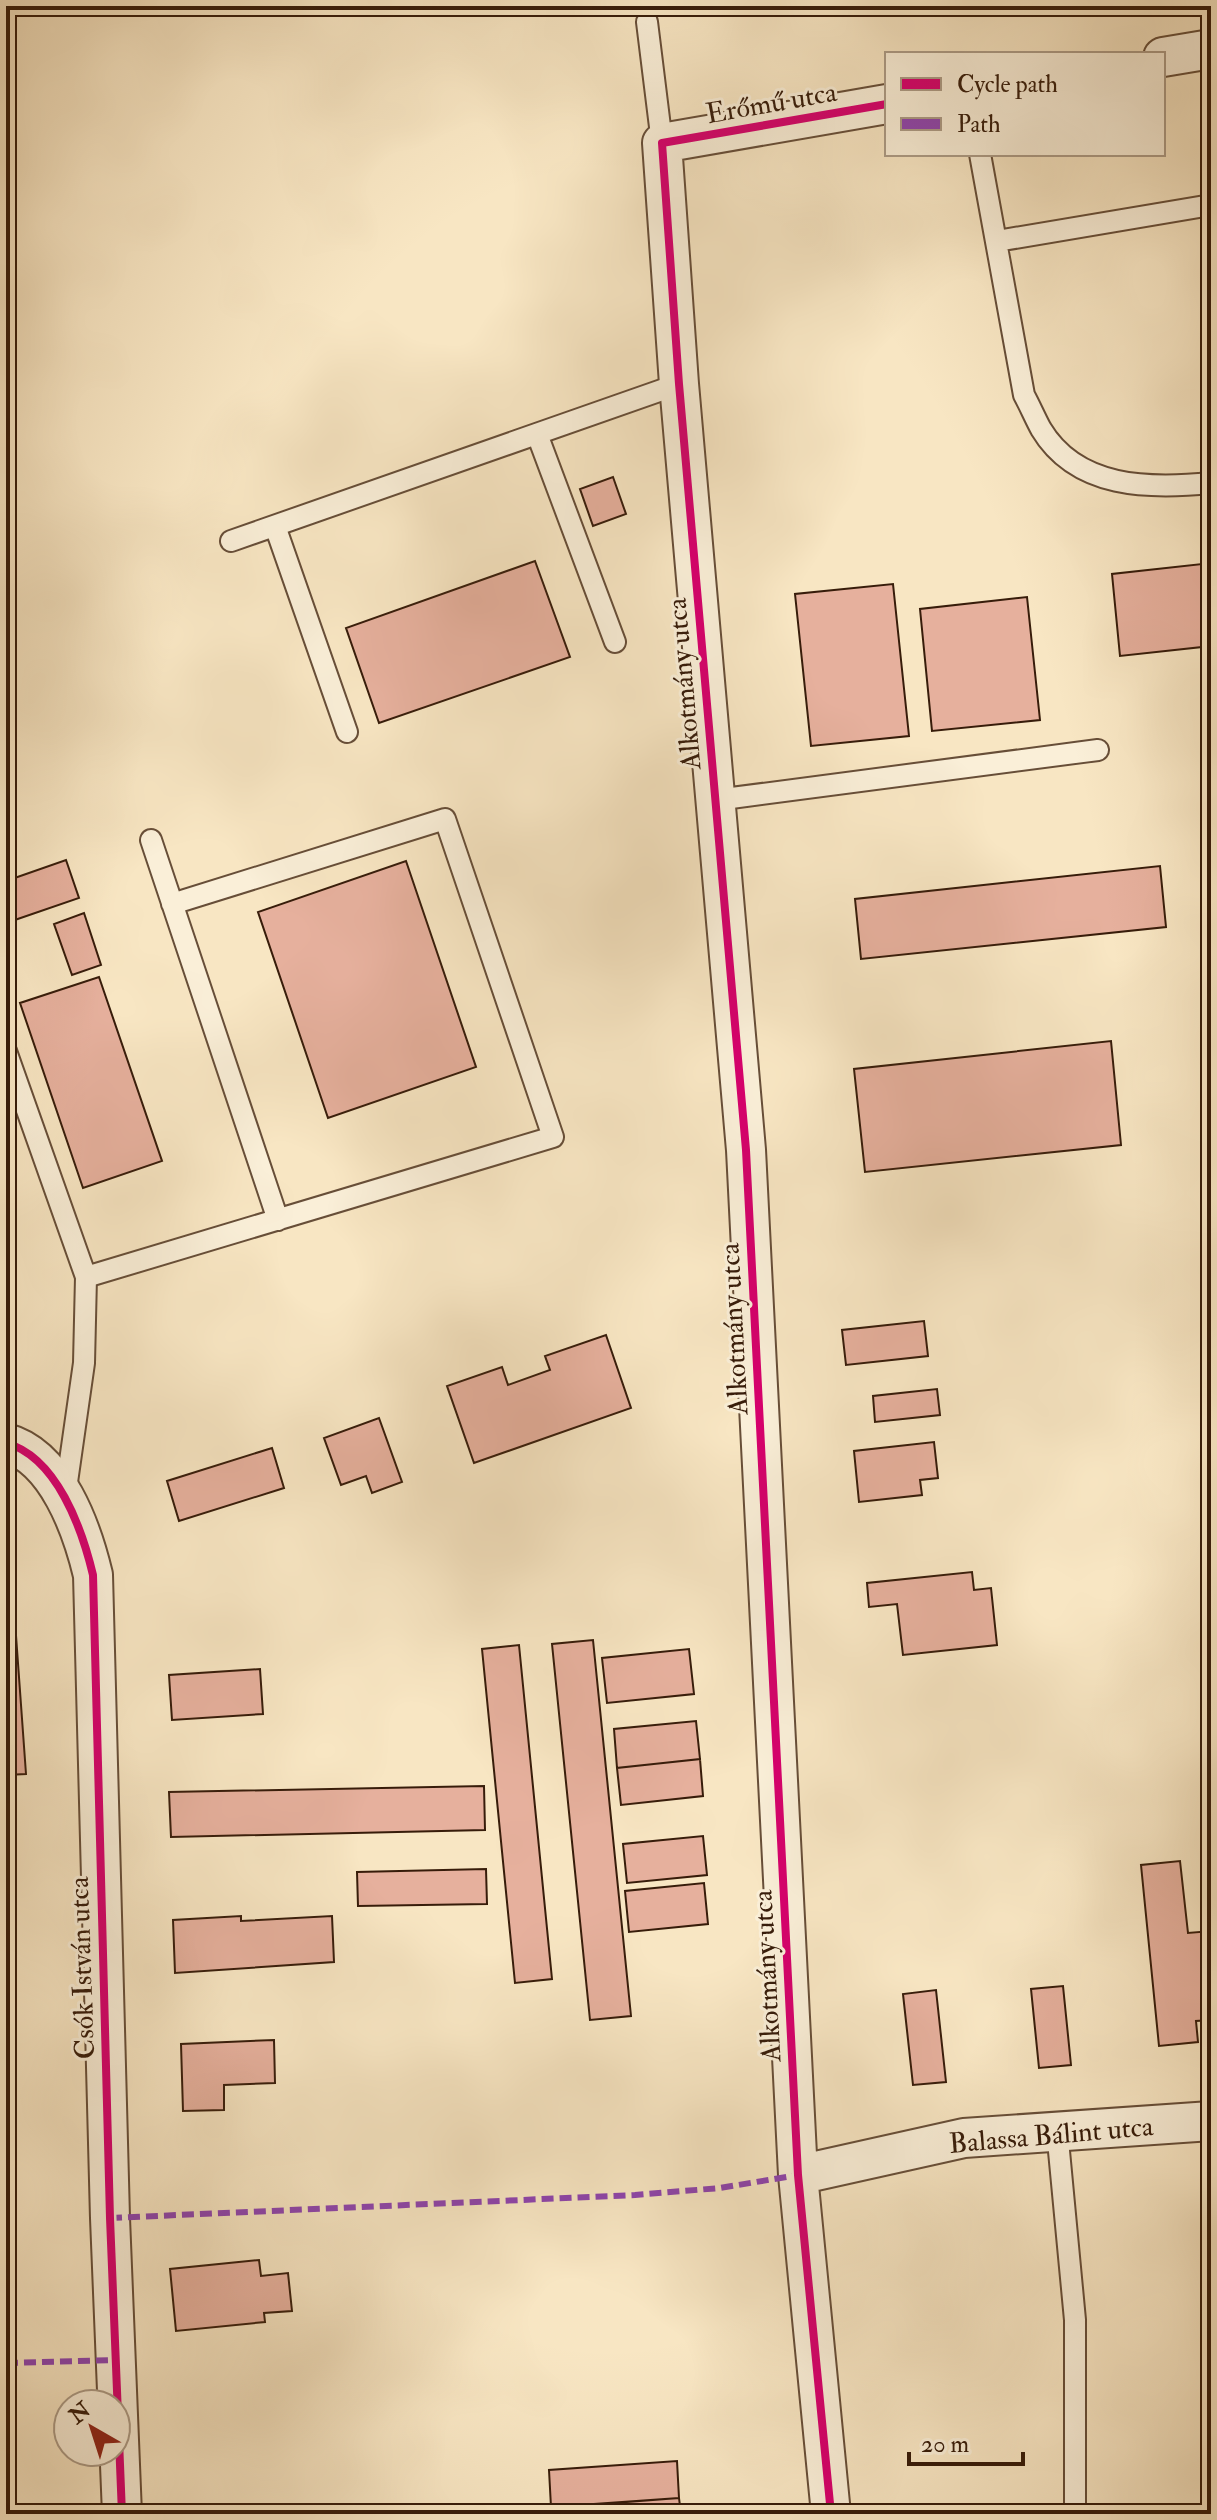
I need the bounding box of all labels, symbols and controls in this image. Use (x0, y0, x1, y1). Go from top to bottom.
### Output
legend (885, 52, 1165, 156)
text: Cycle path (957, 69, 1058, 100)
street label: Erőmű utca (703, 75, 840, 132)
text: Path (957, 109, 1001, 140)
street label: Alkotmány utca (660, 596, 710, 772)
street label: Alkotmány utca (712, 1242, 757, 1417)
street label: Csók István utca (62, 1876, 103, 2060)
street label: Alkotmány utca (745, 1889, 790, 2064)
street label: Balassa Bálint utca (947, 2109, 1155, 2162)
north arrow (52, 2388, 132, 2468)
text: N (63, 2396, 97, 2431)
scale bar (909, 2416, 1023, 2466)
text: 20 m (921, 2429, 970, 2460)

